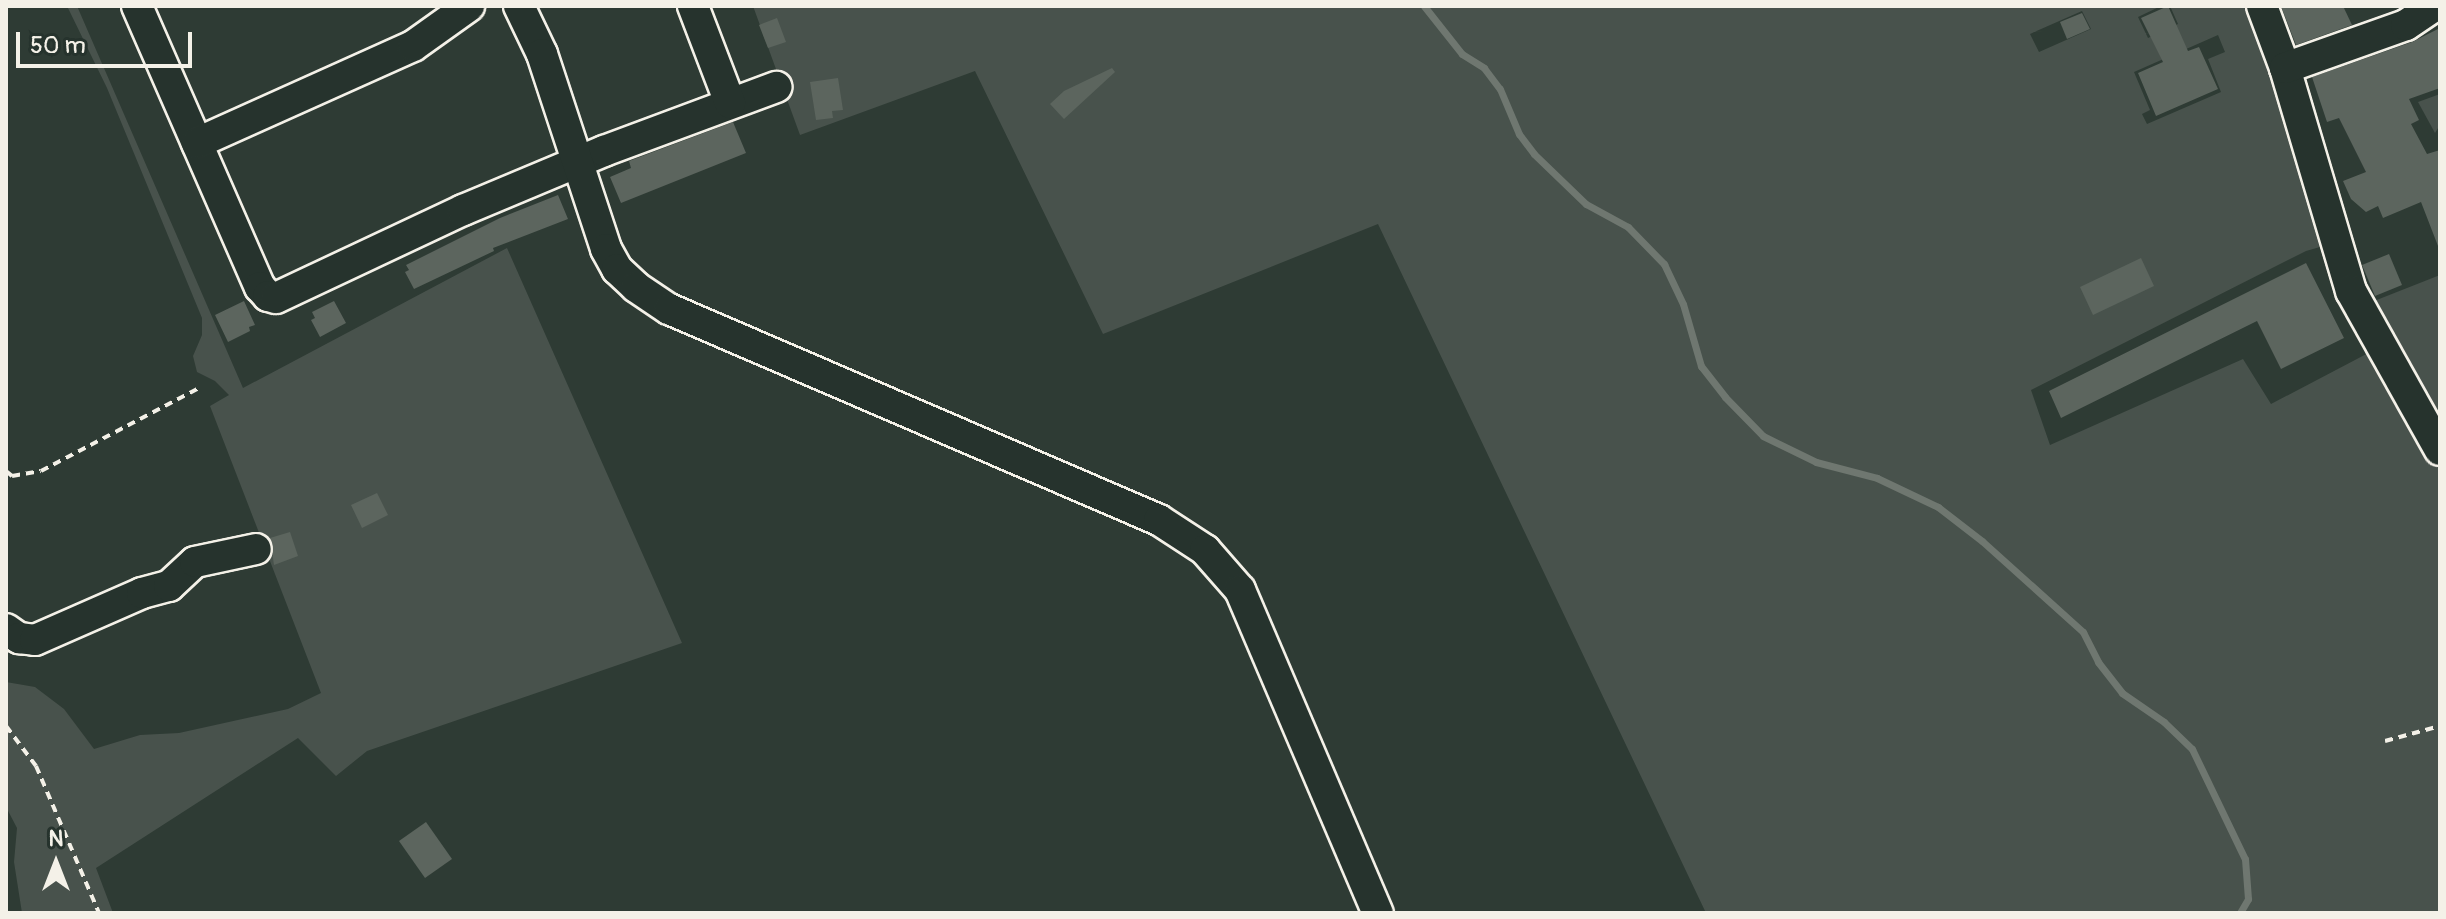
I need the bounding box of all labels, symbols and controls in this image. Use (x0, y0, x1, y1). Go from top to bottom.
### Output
scale bar (20, 16, 196, 66)
text: 50 m (30, 31, 86, 60)
north arrow (16, 823, 96, 903)
text: N (49, 825, 63, 853)

